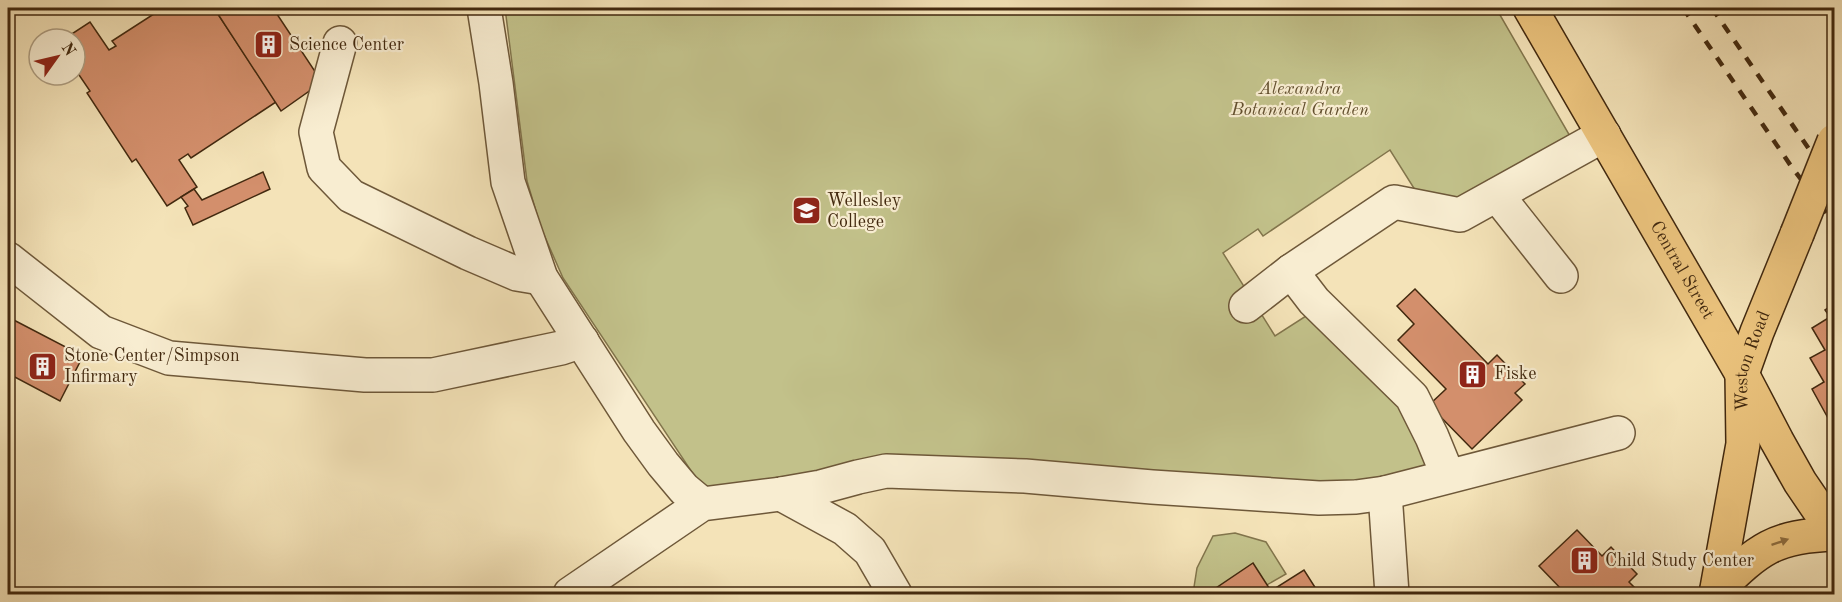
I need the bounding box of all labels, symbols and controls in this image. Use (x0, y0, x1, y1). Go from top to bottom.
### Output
north arrow (27, 27, 87, 87)
building icon: Science Center (252, 29, 284, 61)
place label: Science Center (289, 36, 405, 54)
text: N (58, 40, 78, 60)
park label: Alexandra Botanical Garden (1230, 80, 1369, 119)
place label: Wellesley College (827, 192, 902, 231)
school or university icon: Wellesley College (790, 195, 822, 227)
street label: Central Street (1646, 218, 1717, 322)
street label: Weston Road (1733, 308, 1774, 411)
place label: Stone Center/Simpson Infirmary (64, 347, 240, 386)
building icon: Stone Center/Simpson Infirmary (27, 350, 59, 382)
building icon: Fiske (1457, 358, 1489, 390)
place label: Fiske (1494, 365, 1536, 383)
one-way arrow (1771, 537, 1789, 547)
building icon: Child Study Center (1568, 545, 1600, 577)
place label: Child Study Center (1605, 552, 1755, 570)

